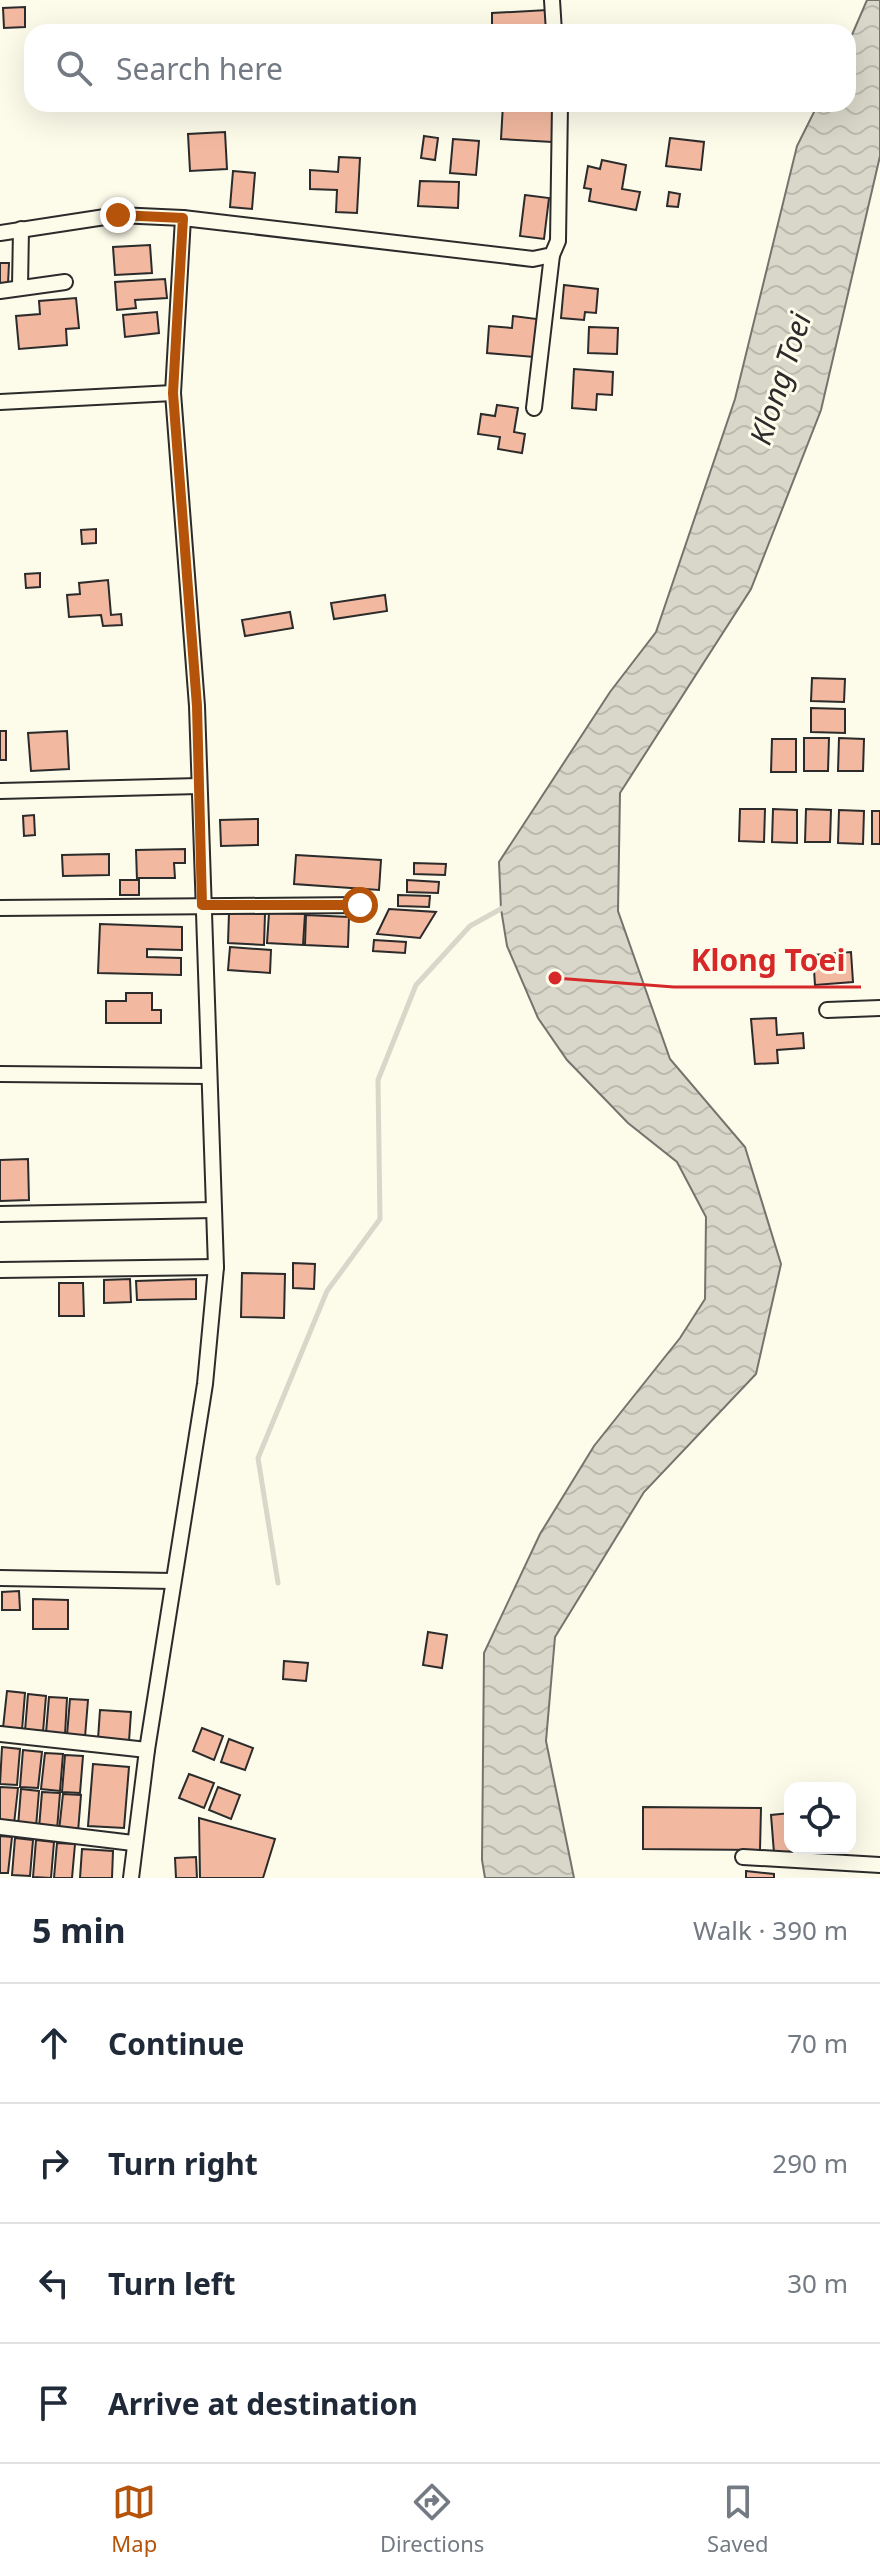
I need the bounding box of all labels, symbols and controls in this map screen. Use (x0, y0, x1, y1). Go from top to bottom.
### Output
search box (24, 24, 856, 112)
icon: search (52, 46, 96, 90)
text: Search here (116, 48, 283, 89)
route end (100, 197, 136, 233)
water label: Klong Toei (739, 306, 821, 450)
route start (342, 887, 378, 923)
callout: Klong Toei (674, 933, 861, 987)
text: Klong Toei (691, 939, 845, 980)
map controls (784, 1782, 856, 1854)
button: locate (784, 1782, 856, 1854)
text: 5 min (32, 1907, 126, 1953)
text: Walk · 390 m (693, 1912, 848, 1948)
icon: ahead (32, 2021, 76, 2065)
text: Continue (108, 2023, 244, 2064)
text: 70 m (787, 2025, 848, 2061)
icon: right (32, 2141, 76, 2185)
text: Turn right (108, 2143, 258, 2184)
text: 290 m (772, 2145, 848, 2181)
icon: left (32, 2261, 76, 2305)
text: Turn left (108, 2263, 236, 2304)
text: 30 m (787, 2265, 848, 2301)
icon: arrive (32, 2381, 76, 2425)
text: Arrive at destination (108, 2383, 418, 2424)
tab: Map (111, 2480, 157, 2558)
tab: Directions (380, 2480, 484, 2558)
tab: Saved (707, 2480, 769, 2558)

